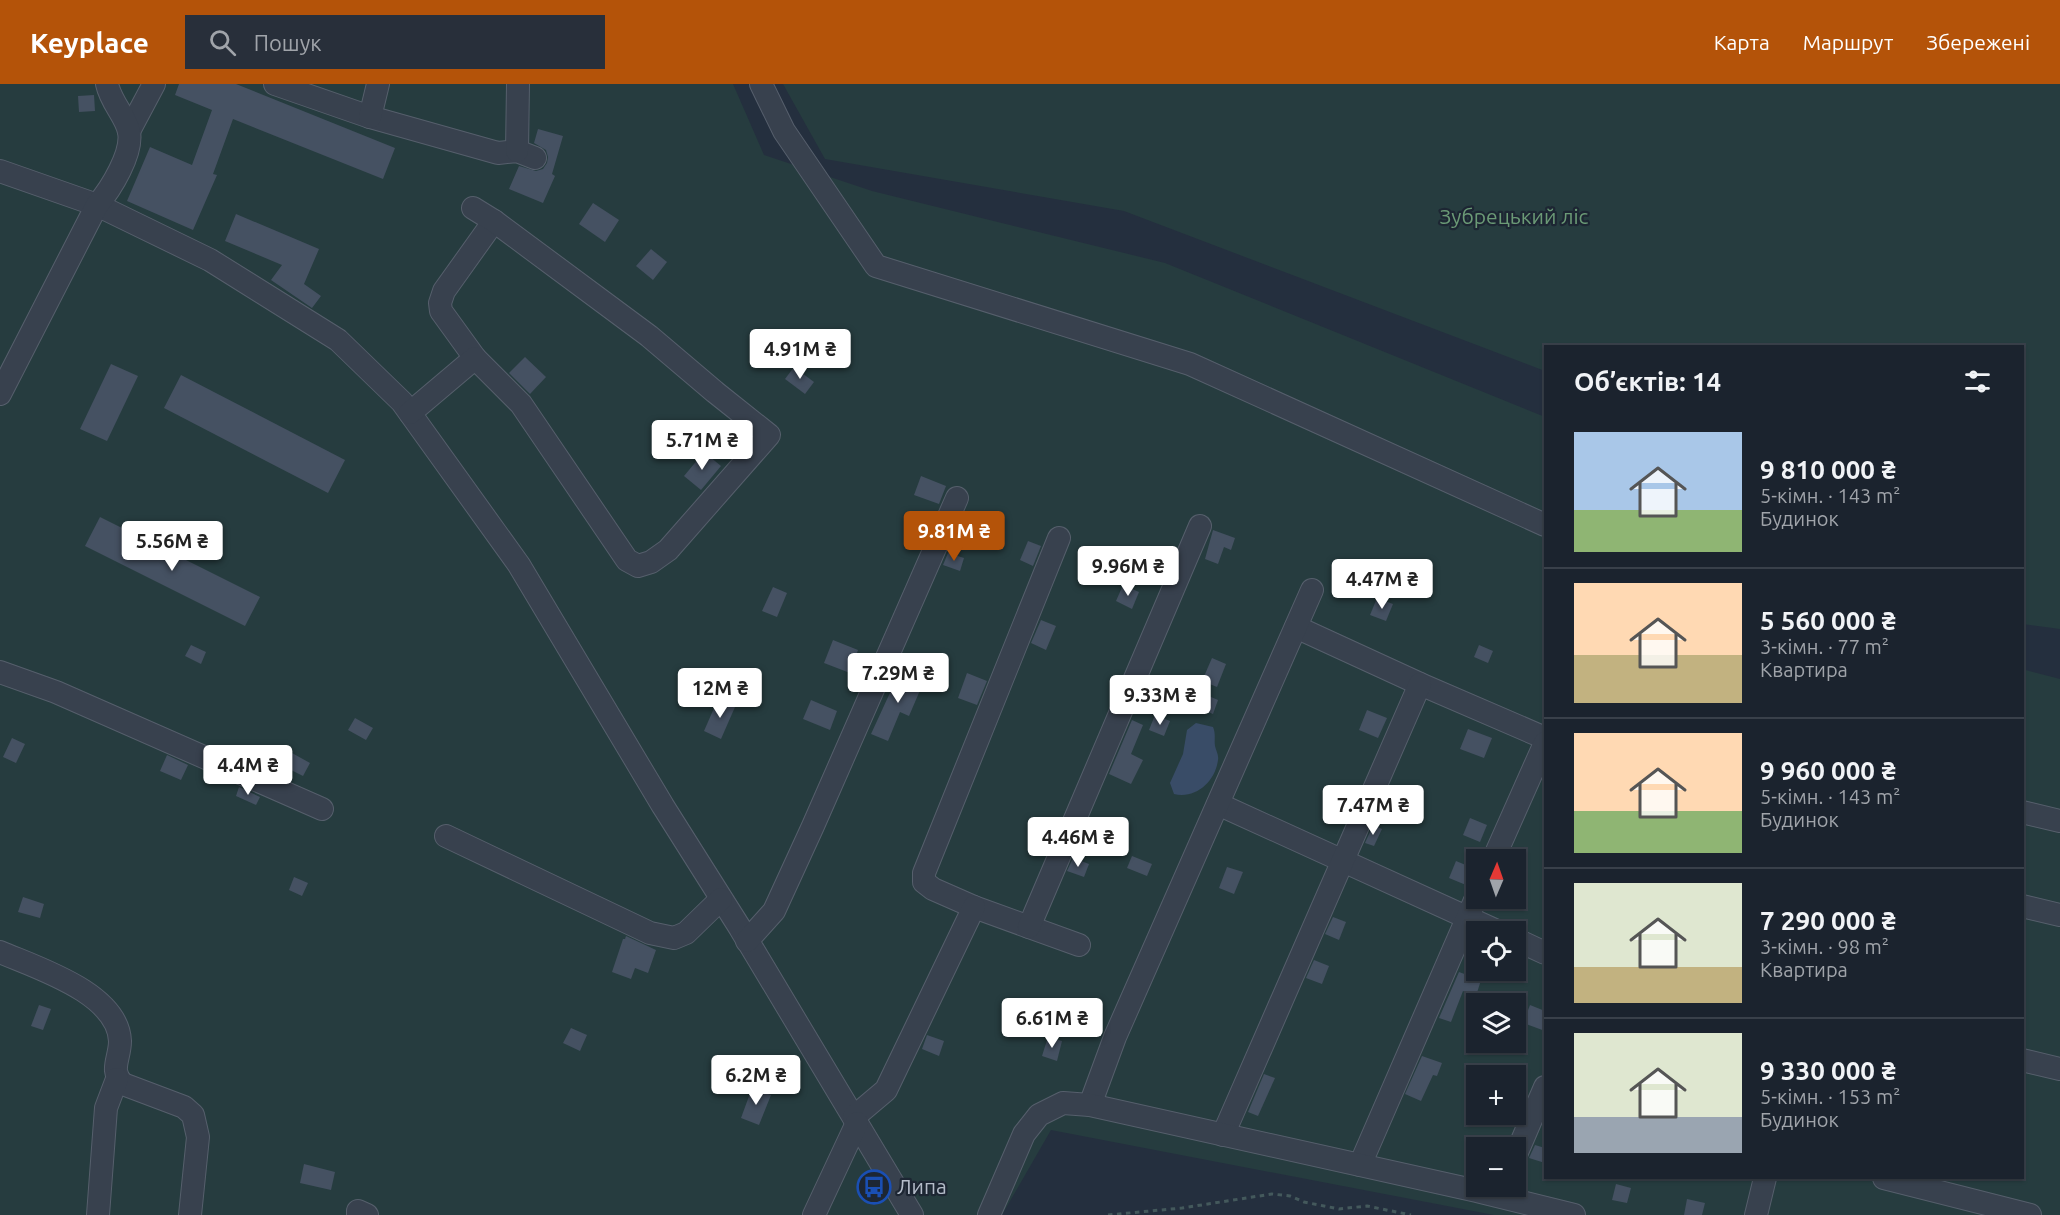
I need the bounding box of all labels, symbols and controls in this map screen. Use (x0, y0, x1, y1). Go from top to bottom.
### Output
search box (185, 15, 605, 69)
icon: search (206, 26, 239, 59)
text: Keyplace (30, 27, 149, 58)
text: Пошук (254, 30, 322, 55)
text: Карта (1714, 30, 1770, 54)
text: Маршрут (1803, 30, 1893, 54)
text: Збережені (1926, 30, 2030, 54)
park label: Зубрецький ліс (1440, 204, 1589, 228)
pin: 4.91M ₴ (745, 329, 855, 380)
text: 4.91M ₴ (764, 337, 836, 360)
icon: filters (1961, 365, 1994, 398)
text: Об’єктів: 14 (1574, 367, 1721, 396)
pin: 5.71M ₴ (647, 420, 757, 471)
text: 5.71M ₴ (666, 428, 738, 451)
text: 9 810 000 ₴ (1760, 455, 1896, 484)
icon: home (1622, 456, 1694, 528)
text: 5-кімн. · 143 m² (1760, 484, 1900, 507)
text: Будинок (1760, 507, 1839, 530)
pin: 9.81M ₴ (899, 511, 1009, 562)
text: 9.81M ₴ (918, 519, 990, 542)
pin: 5.56M ₴ (117, 521, 227, 572)
text: 5.56M ₴ (136, 529, 208, 552)
pin: 9.96M ₴ (1073, 546, 1183, 597)
text: 9.96M ₴ (1092, 554, 1164, 577)
pin: 4.47M ₴ (1327, 559, 1437, 610)
text: 4.47M ₴ (1346, 567, 1418, 590)
text: 5 560 000 ₴ (1760, 606, 1896, 635)
icon: home (1622, 607, 1694, 679)
text: 3-кімн. · 77 m² (1760, 635, 1889, 658)
pin: 7.29M ₴ (843, 653, 953, 704)
text: Квартира (1760, 658, 1848, 681)
text: 7.29M ₴ (862, 661, 934, 684)
pin: 12M ₴ (678, 668, 762, 719)
pin: 9.33M ₴ (1105, 675, 1215, 726)
text: 12M ₴ (692, 676, 748, 699)
text: 9.33M ₴ (1124, 683, 1196, 706)
pin: 4.4M ₴ (199, 745, 297, 796)
text: 4.4M ₴ (217, 753, 279, 776)
text: 9 960 000 ₴ (1760, 756, 1896, 785)
icon: home (1622, 757, 1694, 829)
pin: 7.47M ₴ (1318, 785, 1428, 836)
text: 5-кімн. · 143 m² (1760, 785, 1900, 808)
text: 7.47M ₴ (1337, 793, 1409, 816)
text: Будинок (1760, 808, 1839, 831)
pin: 4.46M ₴ (1023, 817, 1133, 868)
text: 4.46M ₴ (1042, 825, 1114, 848)
north arrow (1466, 849, 1526, 909)
map controls (1466, 849, 1526, 1197)
text: 7 290 000 ₴ (1760, 906, 1896, 935)
icon: home (1622, 907, 1694, 979)
button: locate (1466, 921, 1526, 981)
text: 3-кімн. · 98 m² (1760, 935, 1889, 958)
text: Квартира (1760, 958, 1848, 981)
button: layers (1466, 993, 1526, 1053)
pin: 6.61M ₴ (997, 998, 1107, 1049)
text: 6.61M ₴ (1016, 1006, 1088, 1029)
pin: 6.2M ₴ (707, 1055, 805, 1106)
text: 9 330 000 ₴ (1760, 1056, 1896, 1085)
icon: home (1622, 1057, 1694, 1129)
text: 6.2M ₴ (725, 1063, 787, 1086)
button: + (1466, 1065, 1526, 1125)
text: 5-кімн. · 153 m² (1760, 1085, 1900, 1108)
text: Будинок (1760, 1108, 1839, 1131)
button: − (1466, 1137, 1526, 1197)
bus stop icon: Липа (856, 1169, 892, 1205)
place label: Липа (897, 1174, 947, 1198)

